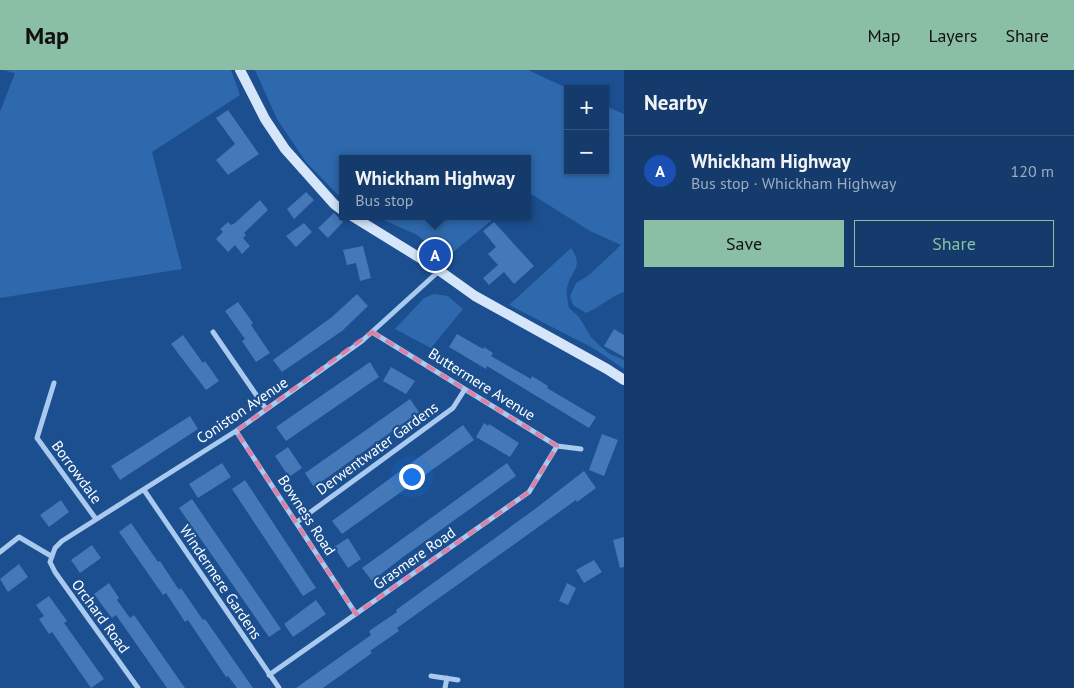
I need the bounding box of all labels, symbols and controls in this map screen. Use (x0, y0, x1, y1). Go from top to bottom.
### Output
text: Map (25, 20, 69, 51)
text: Map (868, 24, 900, 47)
text: Layers (928, 24, 977, 47)
text: Share (1005, 24, 1049, 47)
map controls (564, 85, 609, 175)
button: + (564, 85, 609, 130)
text: Nearby (644, 89, 707, 116)
button: − (564, 130, 609, 175)
text: Whickham Highway (691, 149, 851, 173)
popup (339, 155, 531, 220)
text: A (655, 161, 665, 181)
text: 120 m (1011, 161, 1054, 181)
text: Whickham Highway (355, 166, 515, 190)
text: Bus stop · Whickham Highway (691, 173, 896, 193)
text: Bus stop (355, 190, 413, 210)
button: Save (644, 220, 844, 267)
button: Share (854, 220, 1054, 267)
pin: A (419, 236, 451, 274)
street label: Buttermere Avenue (425, 343, 539, 425)
street label: Coniston Avenue (193, 372, 291, 448)
street label: Derwentwater Gardens (312, 397, 442, 499)
street label: Borrowdale (48, 437, 106, 507)
your location (399, 464, 425, 490)
street label: Bowness Road (274, 471, 340, 559)
street label: Windermere Gardens (176, 521, 266, 643)
street label: Grasmere Road (369, 523, 459, 593)
street label: Orchard Road (68, 575, 134, 657)

